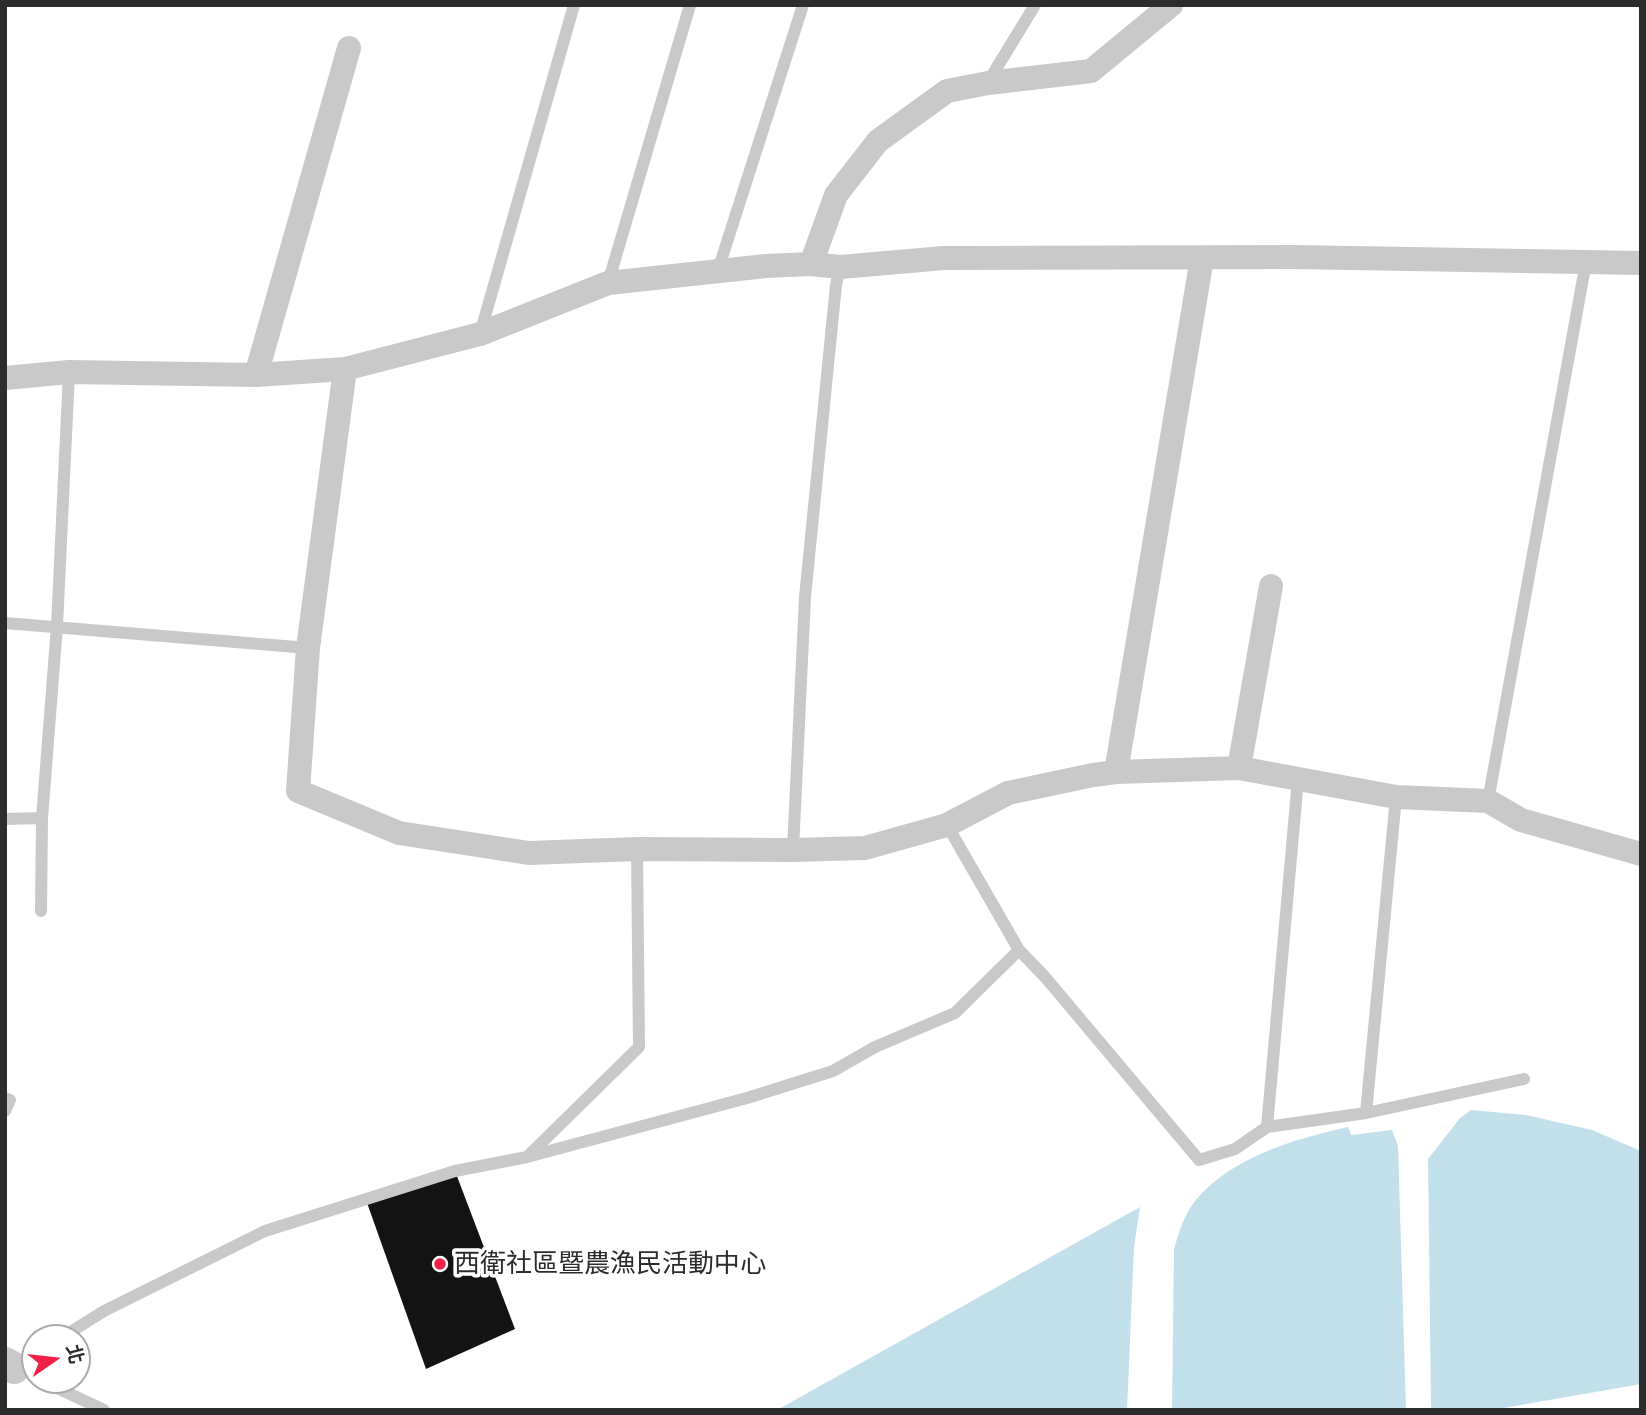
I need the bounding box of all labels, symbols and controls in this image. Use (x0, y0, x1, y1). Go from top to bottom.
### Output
place label: 西衛社區暨農漁民活動中心 (454, 1248, 766, 1280)
marker: 西衛社區暨農漁民活動中心 (432, 1256, 448, 1272)
north arrow (21, 1324, 91, 1394)
text: 北 (61, 1342, 88, 1366)

